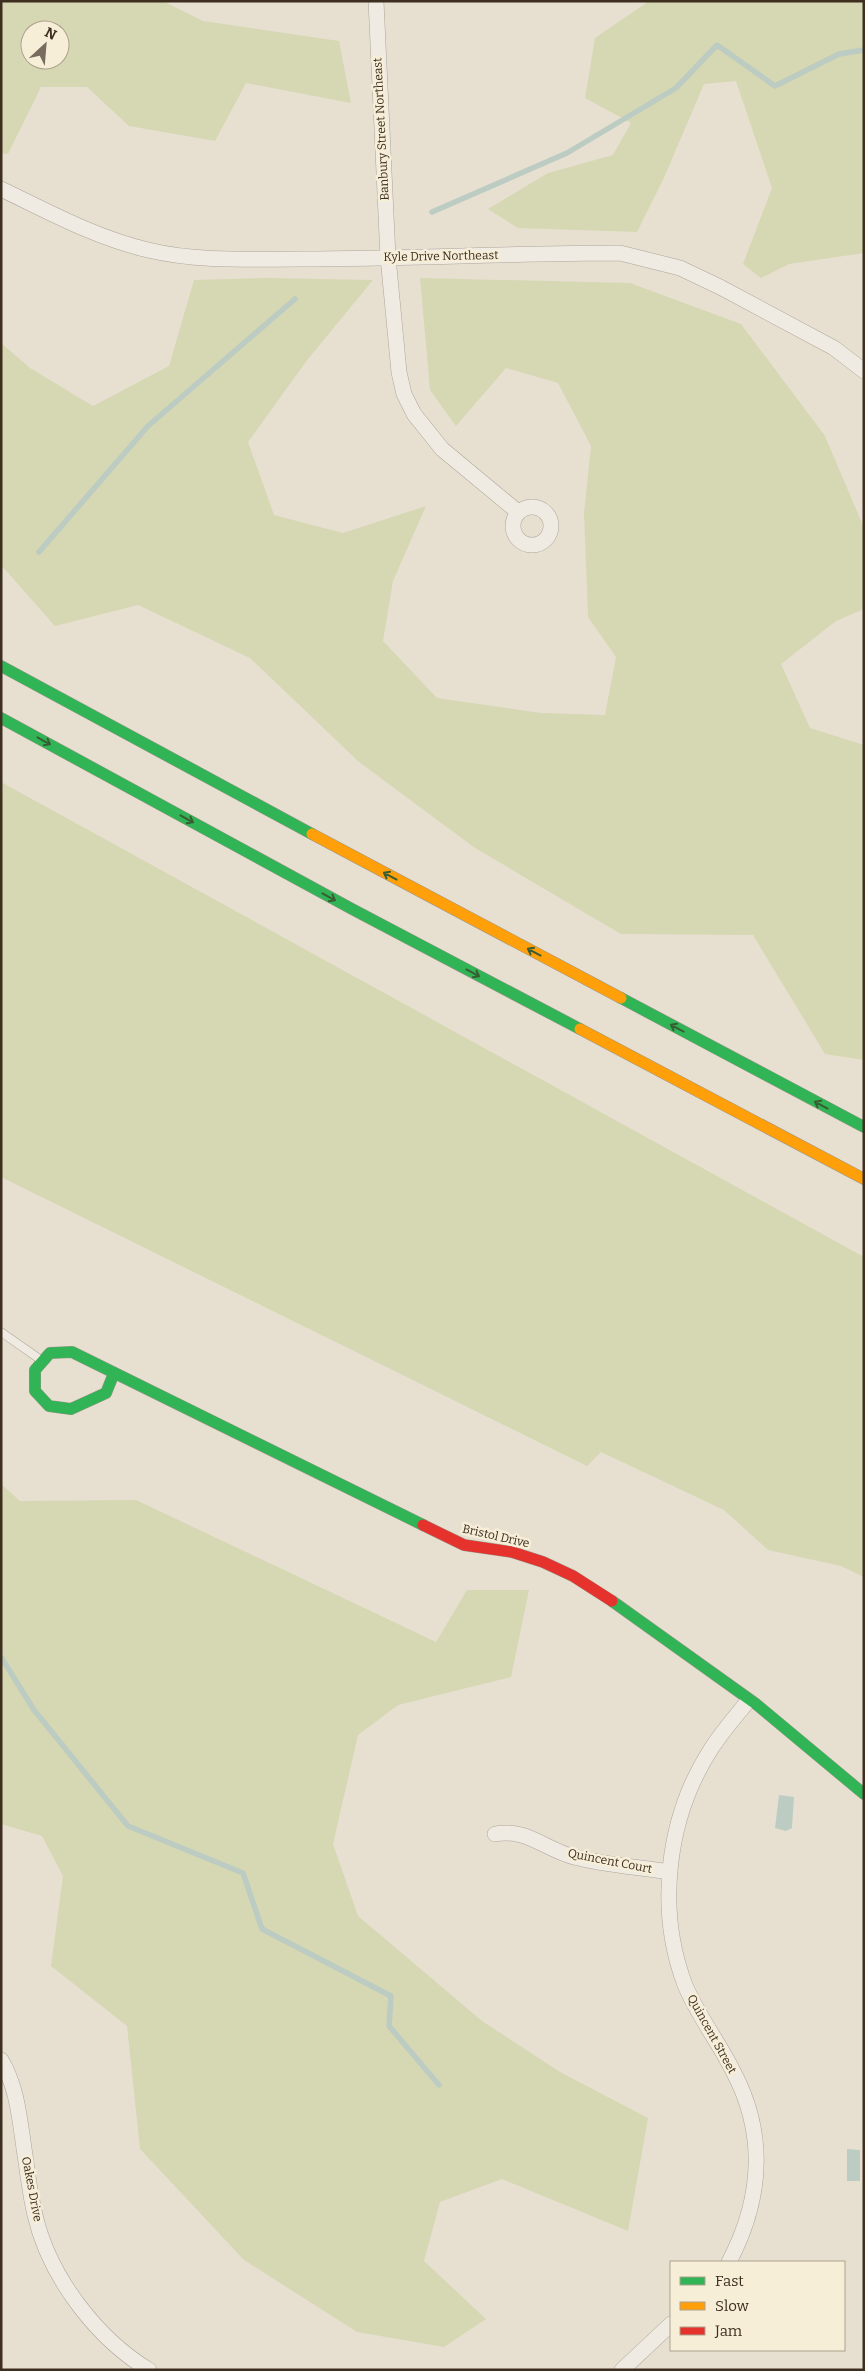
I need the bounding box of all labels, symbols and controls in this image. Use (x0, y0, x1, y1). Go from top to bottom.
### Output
north arrow (20, 20, 70, 70)
text: N (42, 24, 59, 44)
street label: Banbury Street Northeast (370, 57, 392, 201)
street label: Kyle Drive Northeast (383, 248, 499, 264)
one-way arrow (36, 737, 51, 746)
one-way arrow (179, 814, 194, 824)
one-way arrow (383, 871, 398, 880)
one-way arrow (322, 892, 336, 902)
one-way arrow (526, 947, 541, 957)
one-way arrow (465, 969, 480, 978)
one-way arrow (670, 1023, 685, 1033)
one-way arrow (814, 1099, 828, 1109)
street label: Bristol Drive (461, 1521, 531, 1551)
street label: Quincent Court (567, 1846, 654, 1876)
street label: Quincent Street (684, 1992, 740, 2077)
street label: Oakes Drive (19, 2155, 45, 2223)
legend (670, 2261, 845, 2351)
text: Fast (715, 2272, 744, 2290)
text: Slow (715, 2297, 750, 2315)
text: Jam (714, 2322, 743, 2340)

